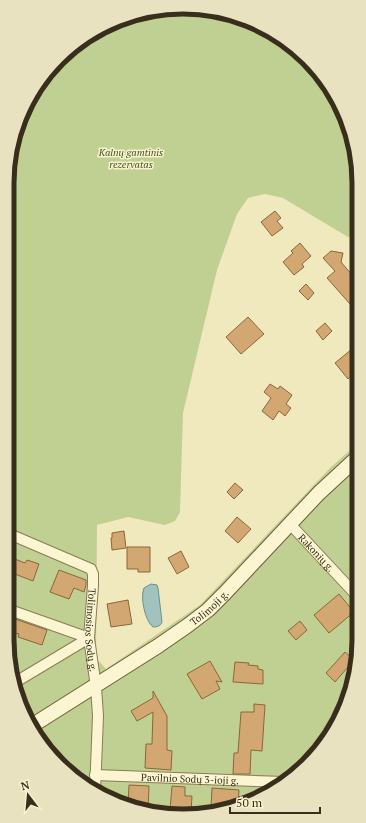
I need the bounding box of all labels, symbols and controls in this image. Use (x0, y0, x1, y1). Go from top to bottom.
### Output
park label: Kalnų gamtinis rezervatas (98, 146, 163, 171)
street label: Rakonių g. (296, 531, 338, 574)
street label: Tolimoji g. (187, 587, 231, 628)
street label: Tolimosios Sodų g. (82, 588, 100, 673)
street label: Pavilnio Sodų 3-ioji g. (141, 770, 239, 787)
north arrow (8, 775, 48, 815)
text: N (19, 777, 32, 793)
scale bar (230, 789, 320, 815)
text: 50 m (236, 795, 263, 810)

